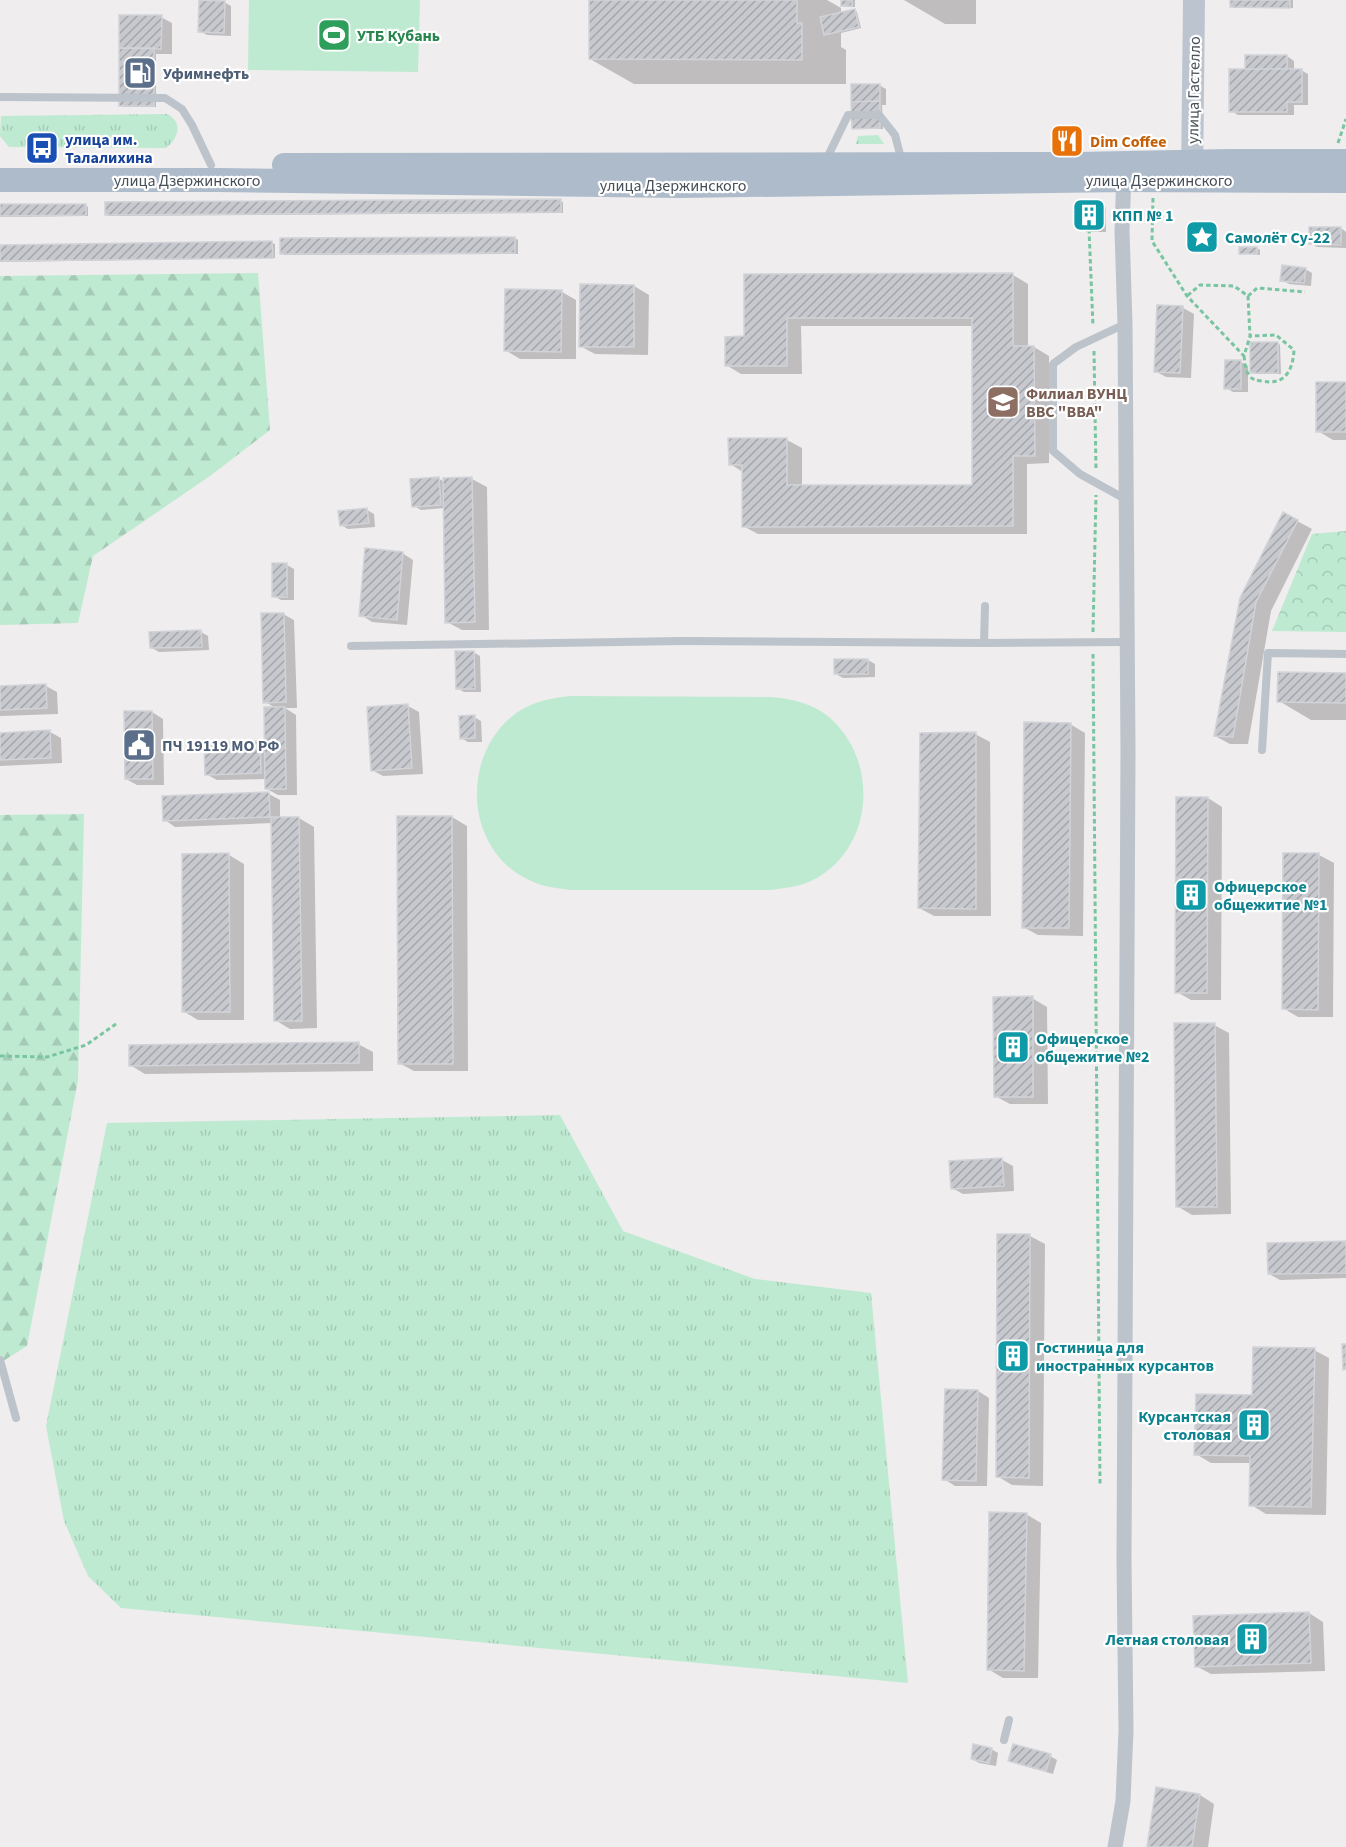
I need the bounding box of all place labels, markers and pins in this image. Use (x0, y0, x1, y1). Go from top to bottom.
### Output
sports icon: УТБ Кубань (316, 17, 352, 53)
place label: УТБ Кубань (357, 25, 440, 47)
fuel station icon: Уфимнефть (122, 55, 158, 91)
place label: Уфимнефть (163, 63, 249, 85)
restaurant icon: Dim Coffee (1049, 123, 1085, 159)
place label: улица им. Талалихина (65, 129, 153, 169)
bus stop icon: улица им. Талалихина (24, 130, 60, 166)
place label: Dim Coffee (1090, 131, 1167, 153)
building icon: КПП № 1 (1071, 197, 1107, 233)
place label: КПП № 1 (1112, 205, 1173, 227)
place icon: Самолёт Су-22 (1184, 219, 1220, 255)
place label: Самолёт Су-22 (1225, 227, 1330, 249)
place label: Филиал ВУНЦ ВВС "ВВА" (1026, 383, 1127, 423)
school or university icon: Филиал ВУНЦ ВВС "ВВА" (985, 384, 1021, 420)
public building icon: ПЧ 19119 МО РФ (121, 727, 157, 763)
place label: ПЧ 19119 МО РФ (162, 735, 279, 757)
place label: Офицерское общежитие №1 (1214, 876, 1327, 916)
building icon: Офицерское общежитие №1 (1173, 877, 1209, 913)
place label: Офицерское общежитие №2 (1036, 1028, 1149, 1068)
building icon: Офицерское общежитие №2 (995, 1029, 1031, 1065)
place label: Гостиница для иностранных курсантов (1036, 1337, 1214, 1377)
building icon: Гостиница для иностранных курсантов (995, 1338, 1031, 1374)
place label: Курсантская столовая (1138, 1406, 1231, 1446)
building icon: Курсантская столовая (1236, 1407, 1272, 1443)
building icon: Летная столовая (1234, 1621, 1270, 1657)
place label: Летная столовая (1104, 1629, 1229, 1651)

